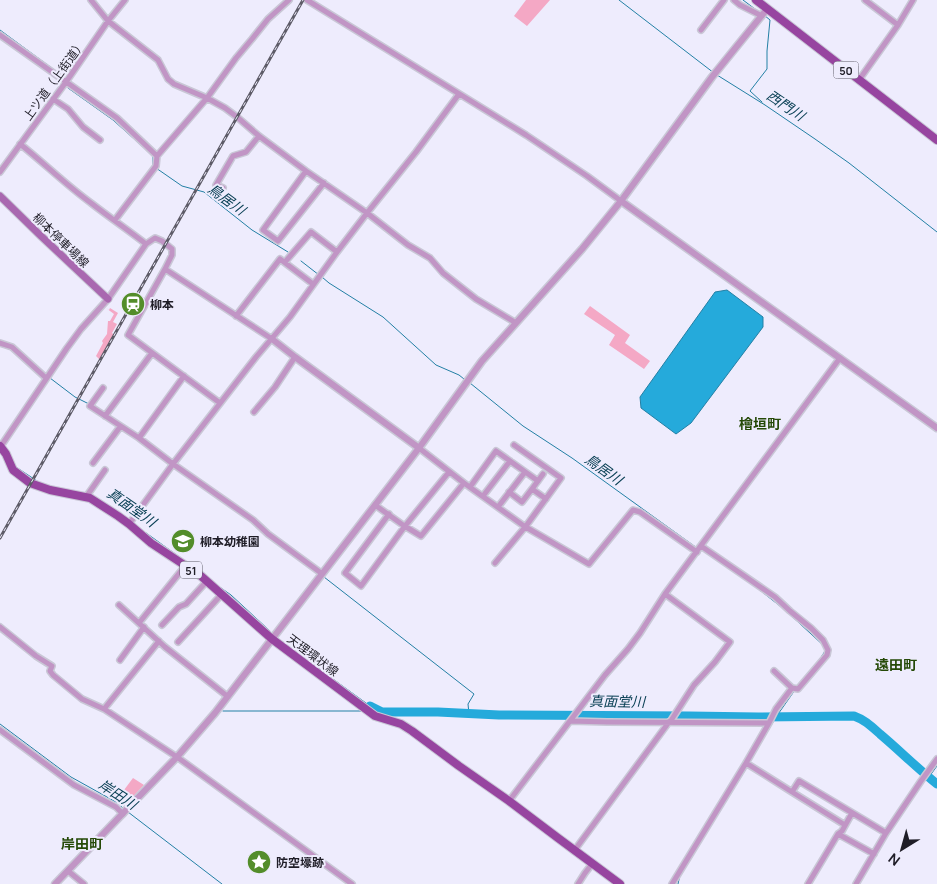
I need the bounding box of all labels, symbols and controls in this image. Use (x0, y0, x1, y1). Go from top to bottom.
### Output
street label: 上ツ道（上街道） (19, 36, 89, 124)
road number: 50 (834, 62, 858, 78)
water label: 西門川 (763, 85, 810, 126)
water label: 鳥居川 (204, 179, 251, 220)
street label: 柳本停車場線 (29, 209, 93, 271)
station icon: 柳本 (120, 291, 146, 317)
place label: 柳本 (150, 296, 174, 313)
district label: 檜垣町 (739, 414, 781, 433)
water label: 鳥居川 (581, 449, 628, 490)
water label: 真面堂川 (104, 483, 162, 532)
school or university icon: 柳本幼稚園 (170, 528, 196, 554)
place label: 柳本幼稚園 (200, 533, 260, 550)
road number: 51 (180, 562, 202, 578)
street label: 天理環状線 (284, 630, 342, 680)
district label: 遠田町 (875, 655, 917, 674)
water label: 真面堂川 (589, 691, 647, 711)
water label: 岸田川 (95, 775, 142, 814)
north arrow (877, 824, 927, 874)
district label: 岸田町 (61, 834, 103, 853)
place icon: 防空壕跡 (246, 849, 272, 875)
text: N (884, 849, 904, 870)
place label: 防空壕跡 (276, 854, 324, 871)

